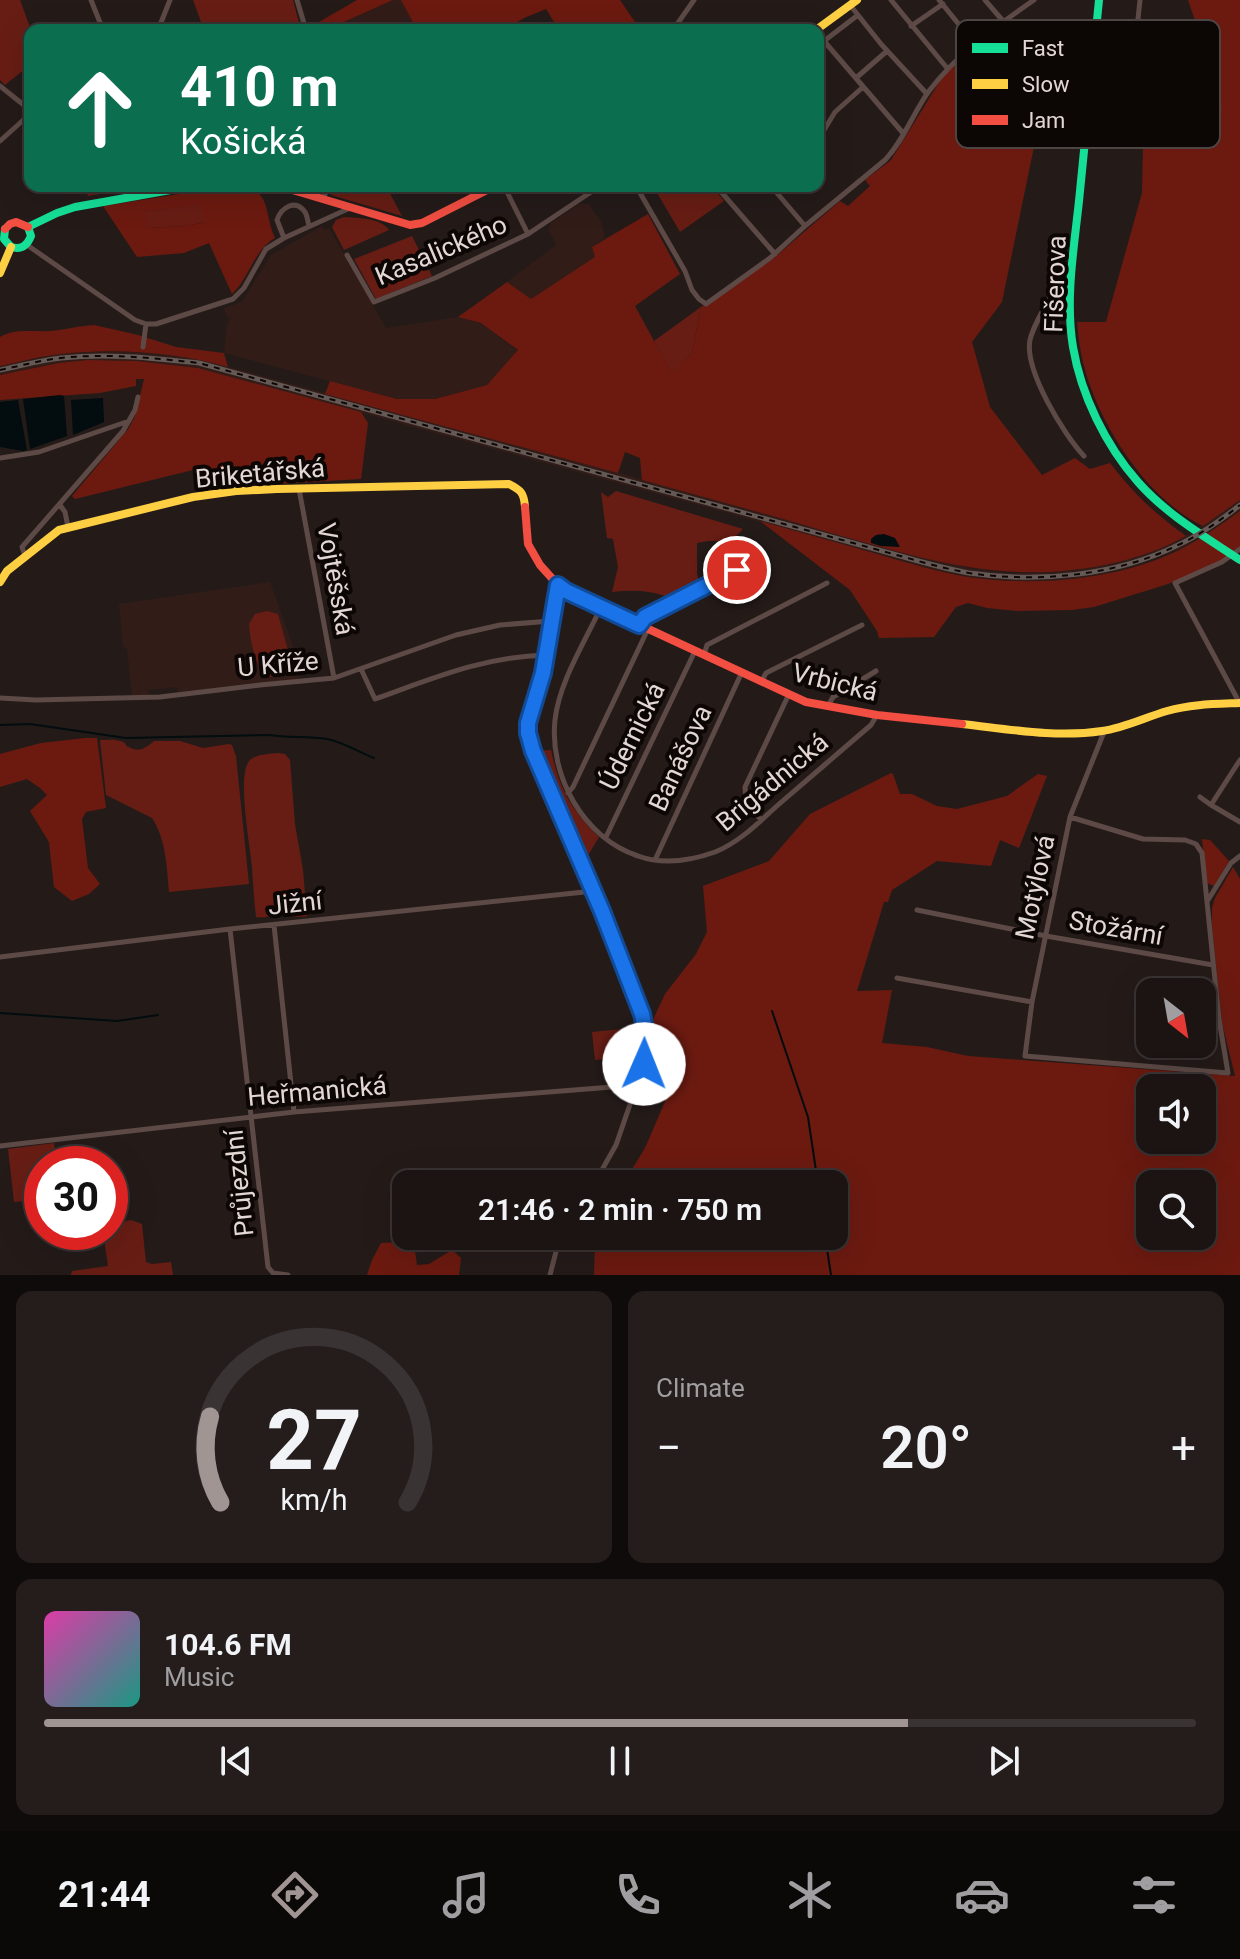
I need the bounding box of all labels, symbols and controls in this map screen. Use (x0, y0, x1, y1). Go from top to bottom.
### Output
legend (956, 20, 1220, 148)
text: Fast (1022, 36, 1064, 61)
text: 410 m (180, 54, 339, 120)
icon: ahead (48, 56, 152, 160)
text: Slow (1022, 72, 1070, 97)
text: Jam (1022, 108, 1065, 133)
text: Košická (180, 121, 307, 163)
street label: Kasalického (371, 209, 511, 291)
street label: Fišerova (1038, 235, 1072, 333)
street label: Briketářská (194, 452, 326, 494)
street label: Vojtěšská (311, 521, 361, 637)
pin (703, 536, 771, 604)
icon: arrive (715, 548, 759, 592)
street label: U Kříže (236, 646, 320, 682)
street label: Vrbická (789, 657, 881, 707)
street label: Údernická (593, 677, 671, 795)
street label: Banášova (642, 700, 718, 816)
street label: Brigádnická (710, 727, 834, 837)
street label: Motýlová (1009, 832, 1061, 942)
street label: Jižní (266, 885, 325, 921)
street label: Stožární (1067, 905, 1167, 951)
north arrow (1136, 978, 1216, 1058)
map controls (1136, 978, 1216, 1250)
position arrow (602, 1022, 686, 1106)
street label: Heřmanická (246, 1070, 388, 1112)
button: sound (1136, 1074, 1216, 1154)
street label: Průjezdní (218, 1126, 260, 1238)
speed limit sign: 30 (24, 1146, 128, 1250)
button: search (1136, 1170, 1216, 1250)
text: 21:46 · 2 min · 750 m (478, 1192, 762, 1227)
text: Climate (656, 1373, 745, 1403)
text: 27 (266, 1392, 362, 1489)
text: 20° (880, 1412, 972, 1483)
text: − (656, 1422, 681, 1474)
text: + (1171, 1422, 1196, 1474)
text: km/h (280, 1483, 348, 1517)
text: 104.6 FM (164, 1627, 292, 1662)
text: Music (164, 1662, 234, 1692)
icon: previous (214, 1739, 258, 1783)
icon: pause (598, 1739, 642, 1783)
icon: next (982, 1739, 1026, 1783)
icon: directions (267, 1867, 323, 1923)
icon: music (438, 1867, 494, 1923)
icon: phone (610, 1867, 666, 1923)
icon: climate (782, 1867, 838, 1923)
icon: car (954, 1867, 1010, 1923)
icon: filters (1126, 1867, 1182, 1923)
text: 21:44 (58, 1874, 151, 1916)

